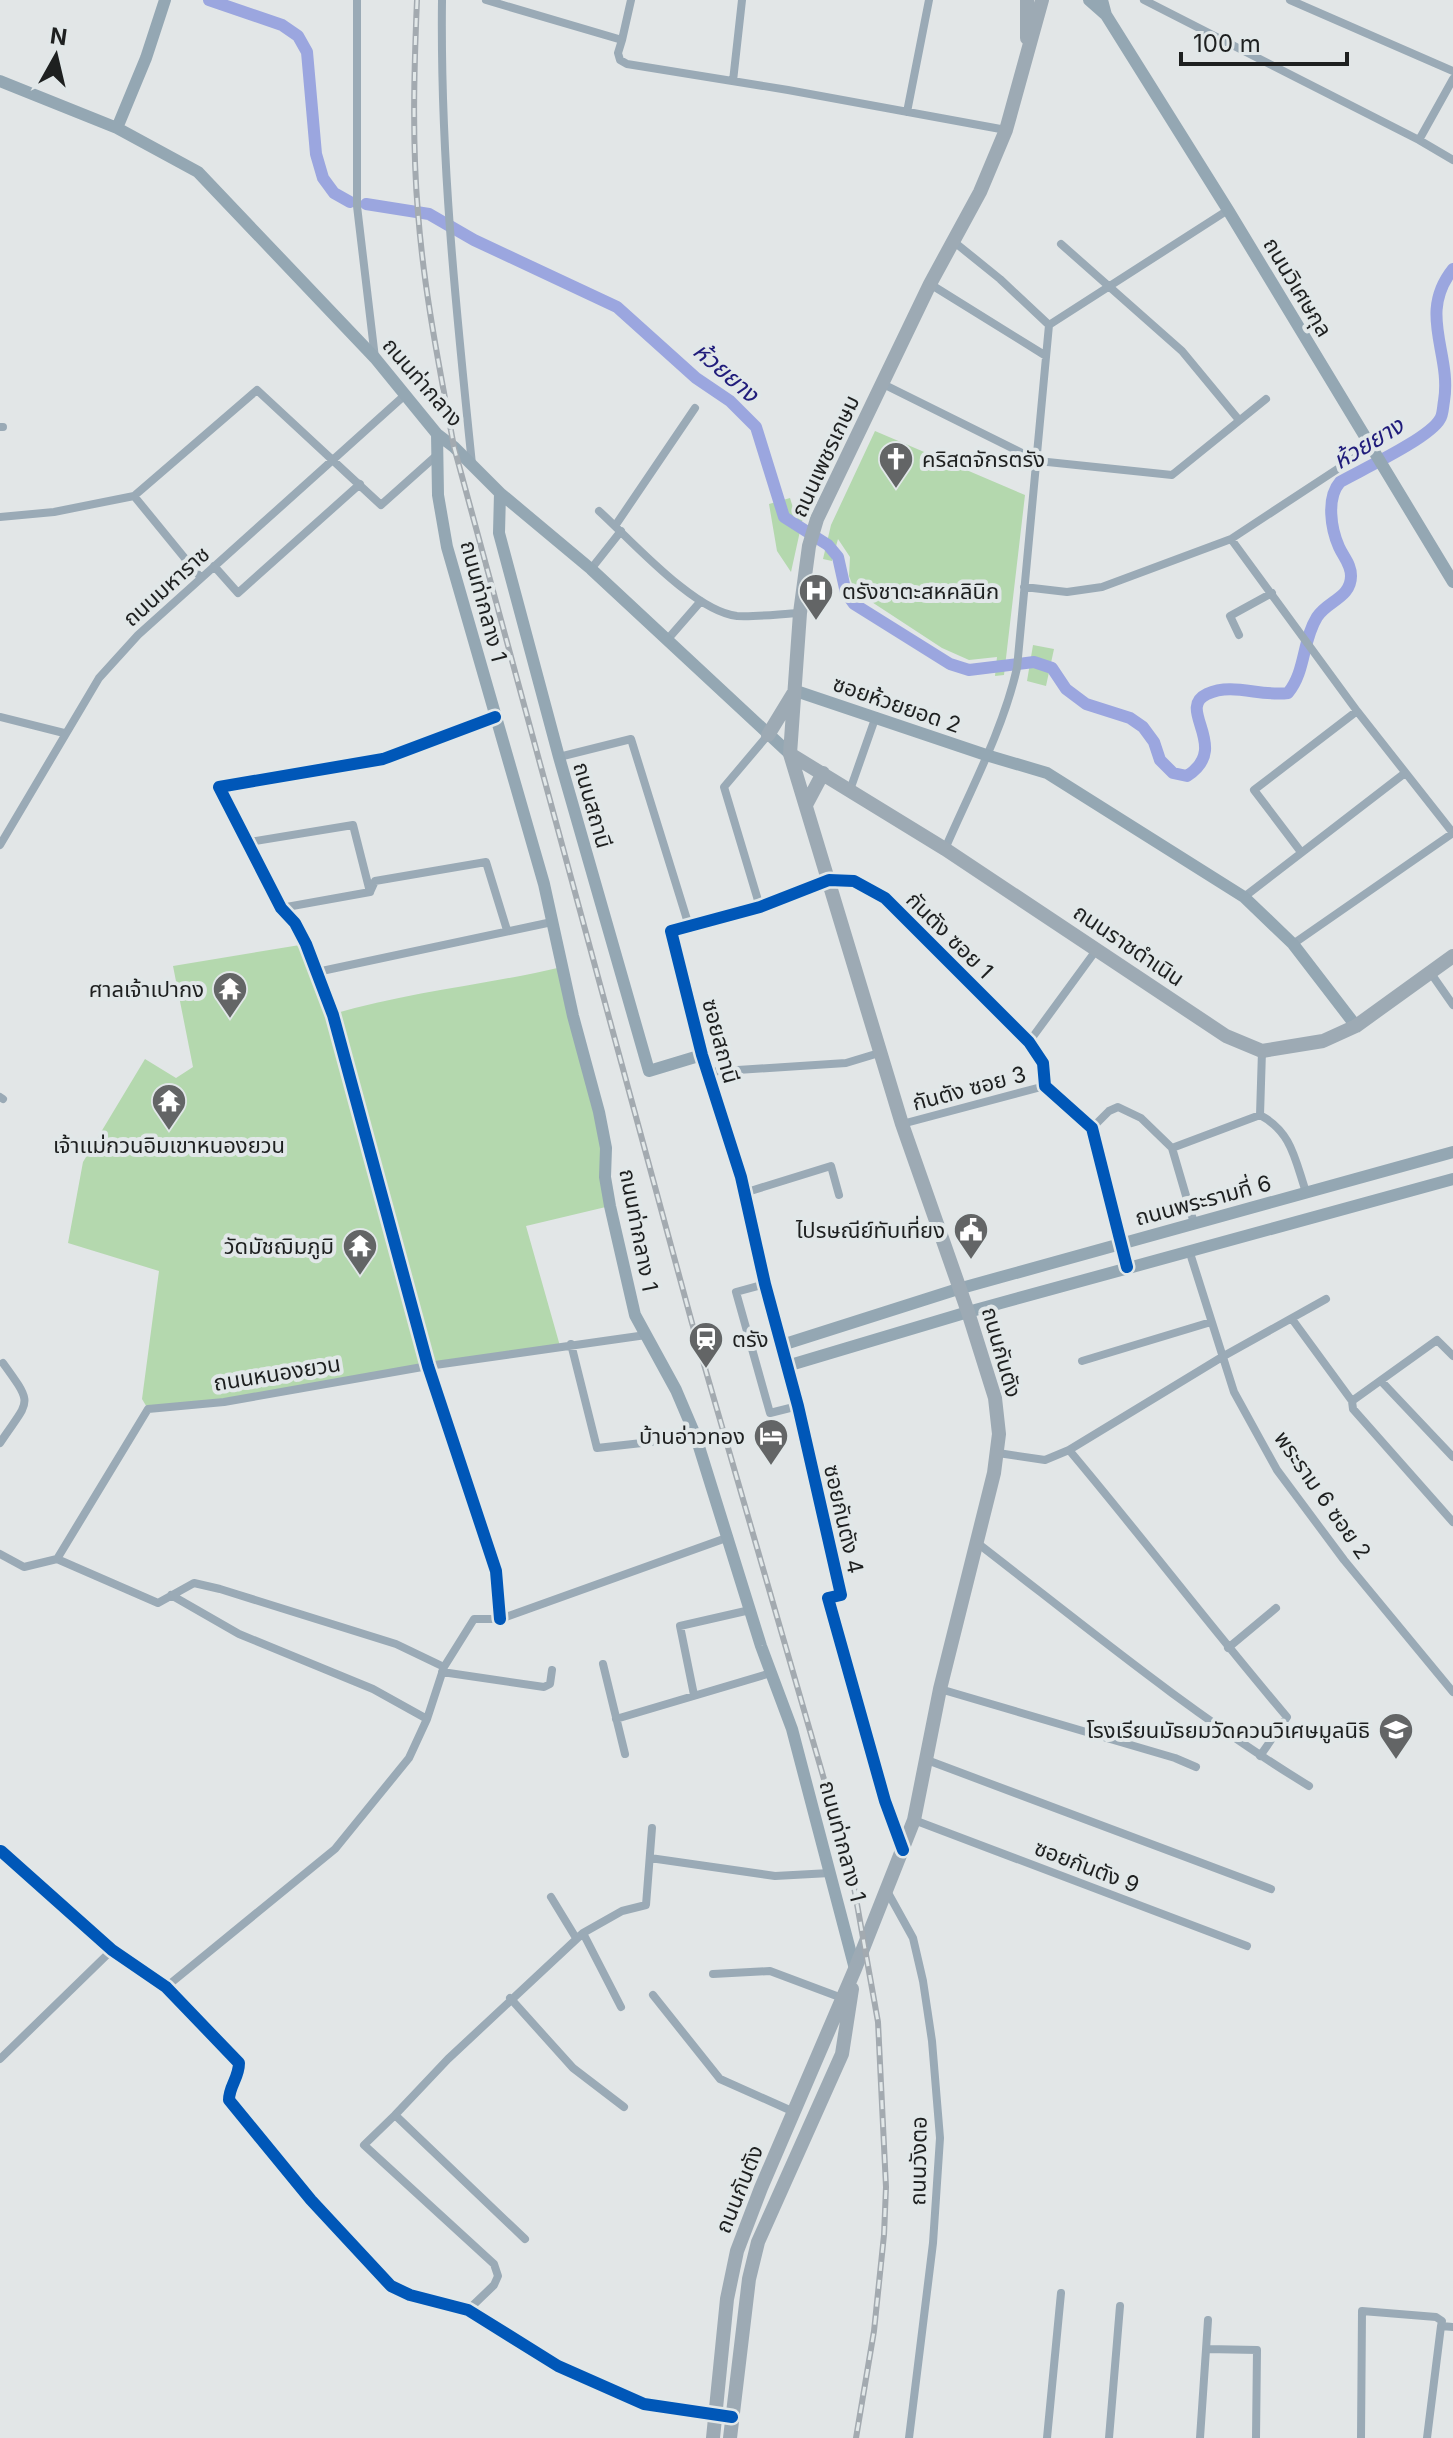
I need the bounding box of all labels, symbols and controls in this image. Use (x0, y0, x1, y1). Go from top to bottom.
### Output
north arrow (16, 16, 96, 96)
scale bar (1181, 16, 1347, 66)
text: N (49, 22, 69, 50)
text: 100 m (1193, 29, 1261, 58)
street label: ถนนวิเศษกุล (1257, 233, 1338, 342)
street label: ถนนท่ากลาง (377, 332, 469, 432)
water label: ห้วยยาง (687, 336, 765, 409)
street label: ถนนเพชรเกษม (785, 391, 865, 521)
water label: ห้วยยาง (1328, 410, 1409, 475)
church icon: คริสตจักรตรัง (877, 440, 915, 490)
place label: คริสตจักรตรัง (922, 446, 1045, 472)
street label: ถนนท่ากลาง 1 (455, 538, 513, 664)
street label: ถนนมหาราช (117, 540, 215, 632)
hospital icon: ตรังชาตะสหคลินิก (797, 572, 835, 622)
place label: ตรังชาตะสหคลินิก (842, 578, 999, 604)
street label: ซอยห้วยยอด 2 (830, 670, 964, 738)
street label: ถนนสถานี (568, 759, 618, 851)
street label: กันตัง ซอย 1 (901, 886, 999, 984)
street label: ถนนราชดำเนิน (1069, 898, 1189, 992)
temple icon: ศาลเจ้าเปากง (211, 970, 249, 1020)
place label: ศาลเจ้าเปากง (89, 976, 204, 1002)
street label: ซอยสถานี (697, 996, 745, 1086)
street label: กันตัง ซอย 3 (909, 1060, 1029, 1116)
temple icon: เจ้าเเม่กวนอิมเขาหนองยวน (150, 1082, 188, 1132)
place label: เจ้าเเม่กวนอิมเขาหนองยวน (53, 1132, 285, 1158)
street label: ถนนท่ากลาง 1 (614, 1167, 664, 1293)
street label: ถนนพระรามที่ 6 (1131, 1167, 1274, 1231)
public building icon: ไปรษณีย์ทับเที่ยง (952, 1211, 990, 1261)
place label: ไปรษณีย์ทับเที่ยง (795, 1215, 945, 1243)
temple icon: วัดมัชฌิมภูมิ (341, 1227, 379, 1277)
place label: วัดมัชฌิมภูมิ (224, 1233, 334, 1260)
street label: ถนนกันตัง (977, 1304, 1027, 1400)
station icon: ตรัง (687, 1320, 725, 1370)
place label: ตรัง (732, 1326, 769, 1352)
street label: ถนนหนองยวน (212, 1350, 342, 1396)
hotel icon: บ้านอ่าวทอง (752, 1417, 790, 1467)
place label: บ้านอ่าวทอง (639, 1423, 745, 1449)
street label: พระราม 6 ซอย 2 (1269, 1426, 1377, 1564)
street label: ซอยกันตัง 4 (819, 1462, 869, 1576)
school or university icon: โรงเรียนมัธยมวัดควนวิเศษมูลนิธิ (1377, 1711, 1415, 1761)
place label: โรงเรียนมัธยมวัดควนวิเศษมูลนิธิ (1087, 1717, 1370, 1744)
street label: ถนนท่ากลาง 1 (814, 1778, 872, 1904)
street label: ซอยกันตัง 9 (1031, 1834, 1143, 1898)
street label: ถนนวังตอ (904, 2116, 932, 2206)
street label: ถนนกันตัง (710, 2141, 768, 2237)

